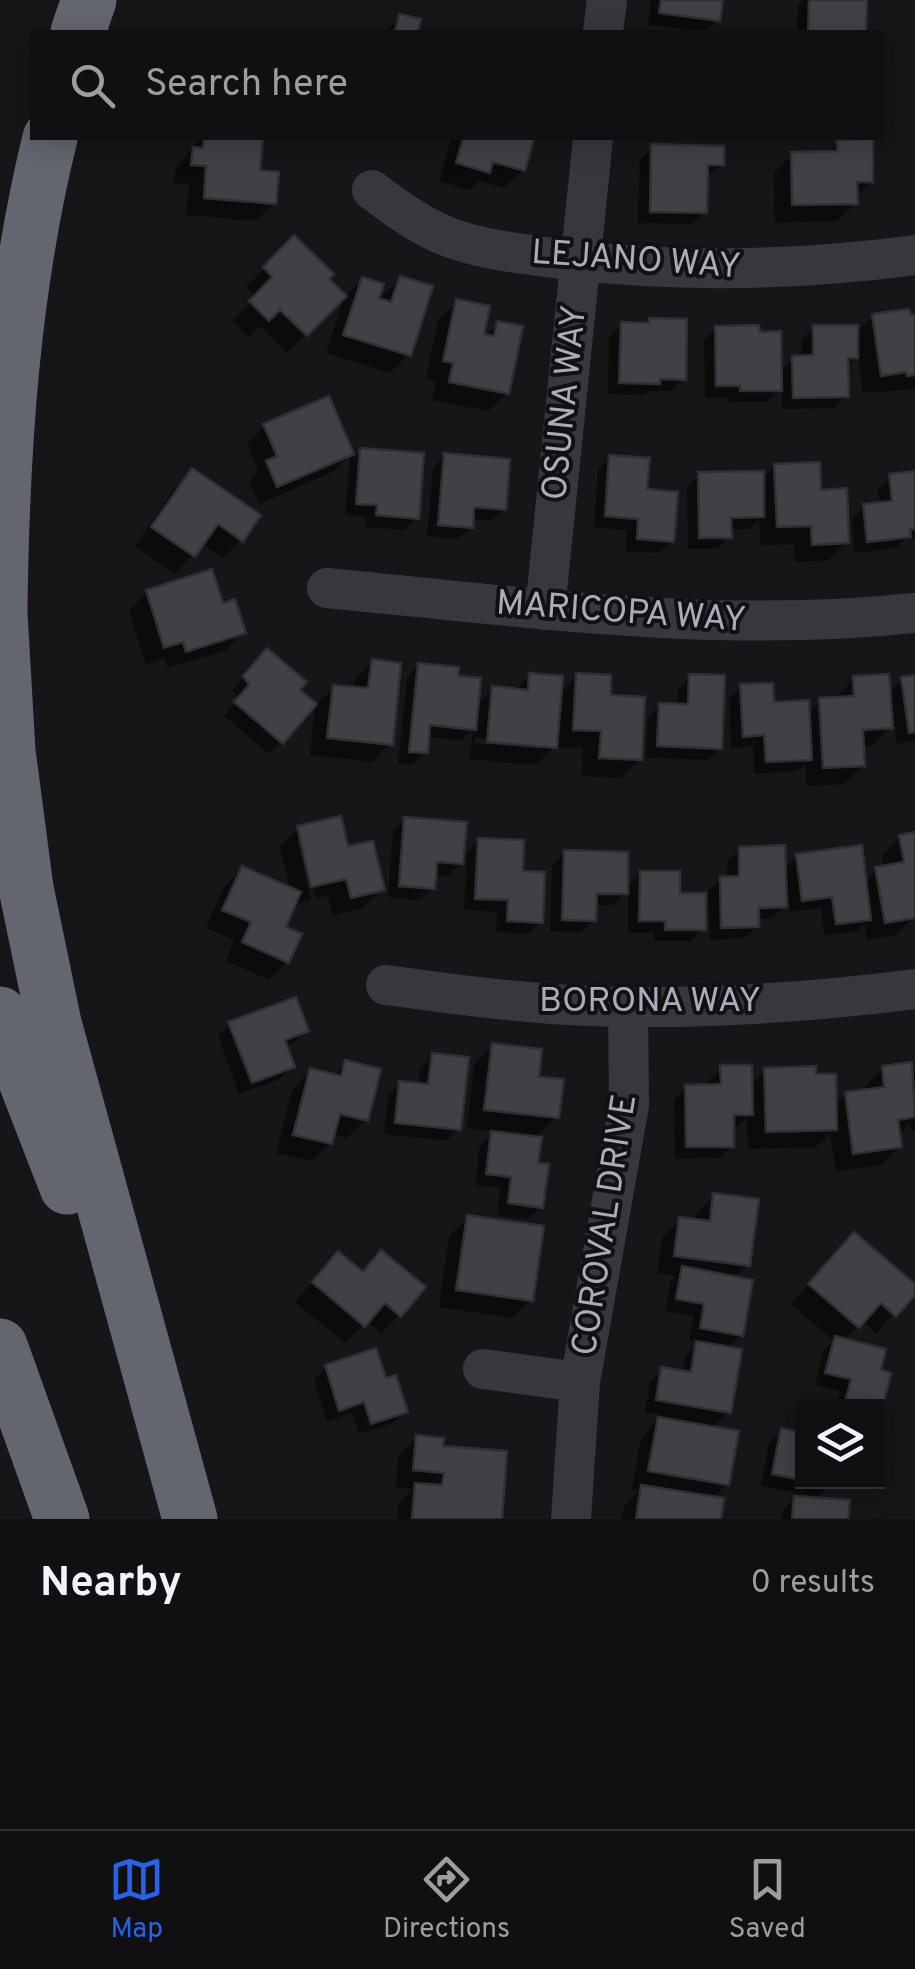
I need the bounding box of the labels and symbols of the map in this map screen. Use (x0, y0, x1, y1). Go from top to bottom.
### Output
street label: LEJANO WAY (530, 232, 742, 290)
street label: OSUNA WAY (534, 303, 598, 503)
street label: MARICOPA WAY (495, 582, 747, 644)
street label: BORONA WAY (539, 980, 761, 1024)
street label: COROVAL DRIVE (564, 1091, 648, 1359)

